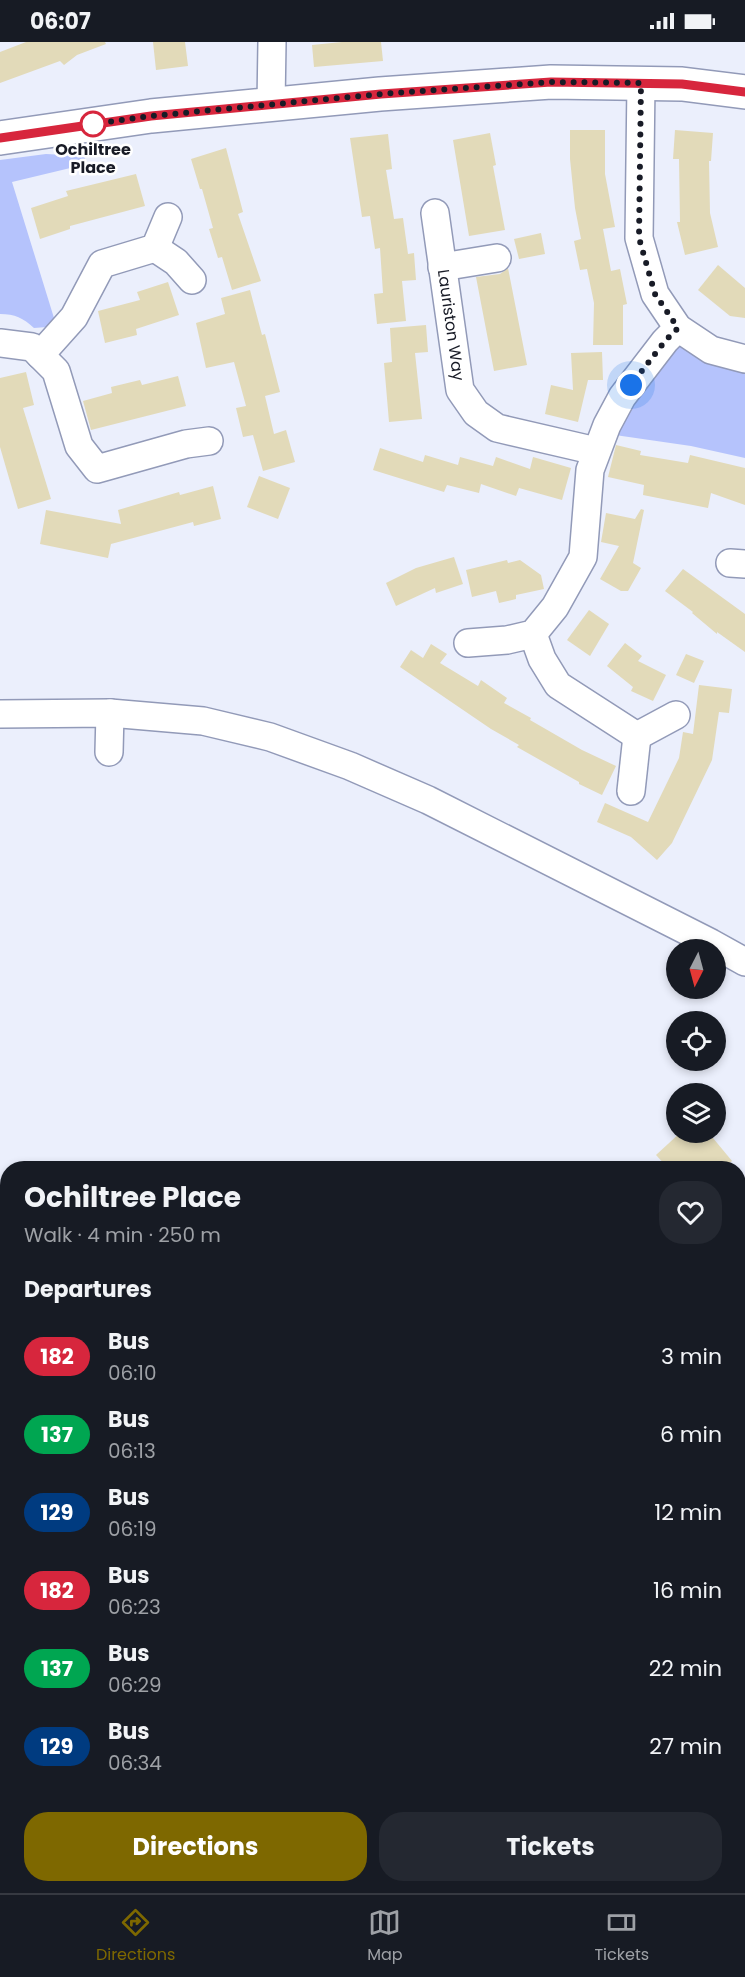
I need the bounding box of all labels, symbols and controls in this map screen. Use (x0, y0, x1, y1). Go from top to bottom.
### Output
text: 06:07 (30, 6, 91, 37)
marker: Ochiltree Place (80, 111, 106, 137)
place label: Ochiltree Place (55, 138, 131, 179)
street label: Lauriston Way (432, 268, 470, 382)
your location (616, 370, 646, 400)
north arrow (666, 939, 726, 999)
map controls (666, 939, 726, 1143)
button: locate (666, 1011, 726, 1071)
button: layers (666, 1083, 726, 1143)
text: Ochiltree Place (24, 1178, 241, 1217)
button: heart (659, 1181, 722, 1244)
text: Walk · 4 min · 250 m (24, 1221, 221, 1249)
text: Departures (24, 1274, 152, 1305)
text: Bus (108, 1326, 150, 1357)
text: 3 min (661, 1341, 722, 1372)
text: 182 (40, 1342, 74, 1371)
text: 06:10 (108, 1359, 156, 1387)
text: Bus (108, 1404, 150, 1435)
text: 6 min (660, 1419, 722, 1450)
text: 137 (41, 1420, 73, 1449)
text: 06:13 (108, 1437, 156, 1465)
text: Bus (108, 1482, 150, 1513)
text: 12 min (654, 1497, 722, 1528)
text: 129 (41, 1498, 73, 1527)
text: 06:19 (108, 1515, 157, 1543)
text: Bus (108, 1560, 150, 1591)
text: 16 min (653, 1575, 722, 1606)
text: 182 (40, 1576, 74, 1605)
text: 06:23 (108, 1593, 161, 1621)
text: Bus (108, 1638, 150, 1669)
text: 22 min (649, 1653, 722, 1684)
text: 137 (41, 1654, 73, 1683)
text: 06:29 (108, 1671, 162, 1699)
text: Bus (108, 1716, 150, 1747)
text: 27 min (649, 1731, 722, 1762)
text: 129 (41, 1732, 73, 1761)
text: 06:34 (108, 1749, 162, 1777)
button: Directions (24, 1812, 367, 1881)
button: Tickets (379, 1812, 722, 1881)
tab: Directions (96, 1906, 175, 1967)
tab: Map (367, 1906, 403, 1967)
tab: Tickets (594, 1906, 649, 1967)

